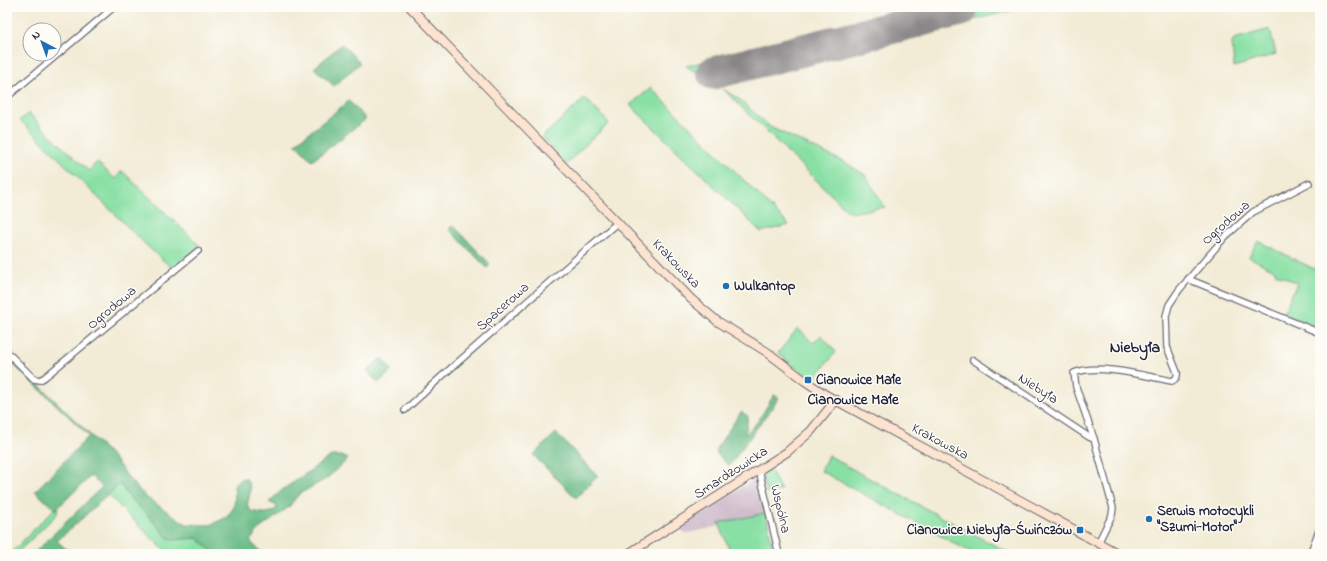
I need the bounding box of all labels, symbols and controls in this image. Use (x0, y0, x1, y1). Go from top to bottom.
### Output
north arrow (22, 22, 62, 62)
text: N (28, 27, 44, 44)
street label: Ogrodowa (1197, 195, 1256, 251)
street label: Krakowska (647, 234, 705, 294)
place label: Wulkantop (734, 276, 796, 297)
street label: Spacerowa (472, 277, 534, 337)
street label: Ogrodowa (83, 281, 142, 336)
marker: Wulkantop (721, 281, 731, 291)
district label: Niebyła (1110, 336, 1161, 361)
street label: Niebyła (1013, 368, 1062, 411)
place label: Cianowice Małe (816, 370, 902, 391)
marker: Cianowice Małe (803, 375, 813, 385)
district label: Cianowice Małe (807, 389, 900, 411)
street label: Krakowska (908, 418, 972, 466)
street label: Smardzowicka (690, 441, 772, 505)
street label: Wspólna (764, 483, 796, 535)
place label: Serwis motocykli "Szumi-Motor" (1156, 501, 1255, 538)
marker: Serwis motocykli "Szumi-Motor" (1144, 514, 1154, 524)
place label: Cianowice Niebyła-Świńczów (907, 520, 1072, 543)
marker: Cianowice Niebyła-Świńczów (1075, 525, 1085, 535)

